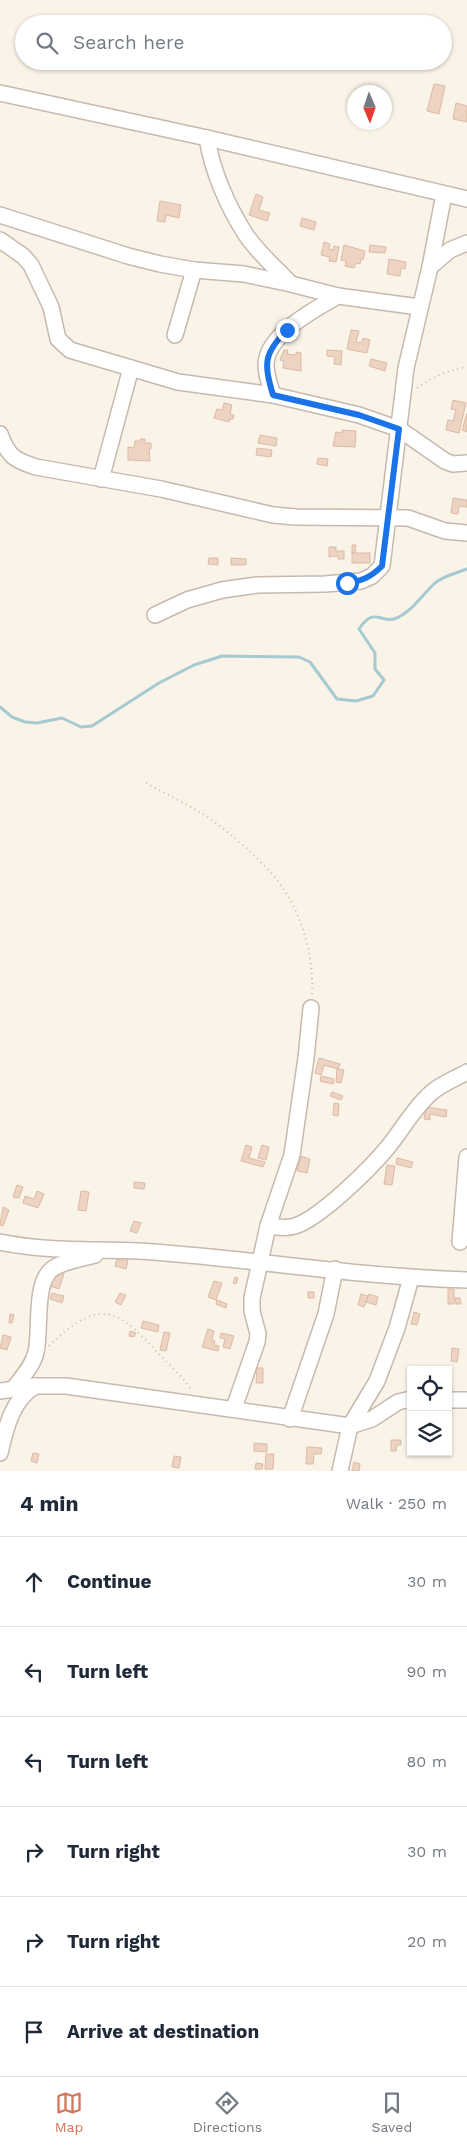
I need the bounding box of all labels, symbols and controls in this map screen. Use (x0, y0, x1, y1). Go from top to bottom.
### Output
search box (15, 15, 452, 70)
icon: search (33, 29, 61, 57)
text: Search here (73, 31, 184, 54)
north arrow (347, 85, 392, 130)
route end (276, 319, 299, 342)
route start (336, 572, 359, 595)
map controls (407, 1366, 452, 1456)
button: locate (407, 1366, 452, 1411)
button: layers (407, 1411, 452, 1456)
text: 4 min (20, 1491, 78, 1516)
text: Walk · 250 m (346, 1494, 447, 1513)
icon: ahead (20, 1568, 48, 1596)
text: Continue (67, 1570, 151, 1593)
text: 30 m (407, 1572, 447, 1591)
icon: left (20, 1658, 48, 1686)
text: Turn left (67, 1660, 148, 1683)
text: 90 m (406, 1662, 447, 1681)
icon: left (20, 1748, 48, 1776)
text: Turn left (67, 1750, 148, 1773)
text: 80 m (406, 1752, 447, 1771)
icon: right (20, 1838, 48, 1866)
text: Turn right (67, 1840, 160, 1863)
text: 30 m (407, 1842, 447, 1861)
icon: right (20, 1928, 48, 1956)
text: Turn right (67, 1930, 160, 1953)
text: 20 m (407, 1932, 447, 1951)
icon: arrive (20, 2018, 48, 2046)
text: Arrive at destination (67, 2020, 259, 2043)
tab: Map (55, 2089, 83, 2135)
tab: Directions (193, 2089, 262, 2135)
tab: Saved (372, 2089, 412, 2135)

